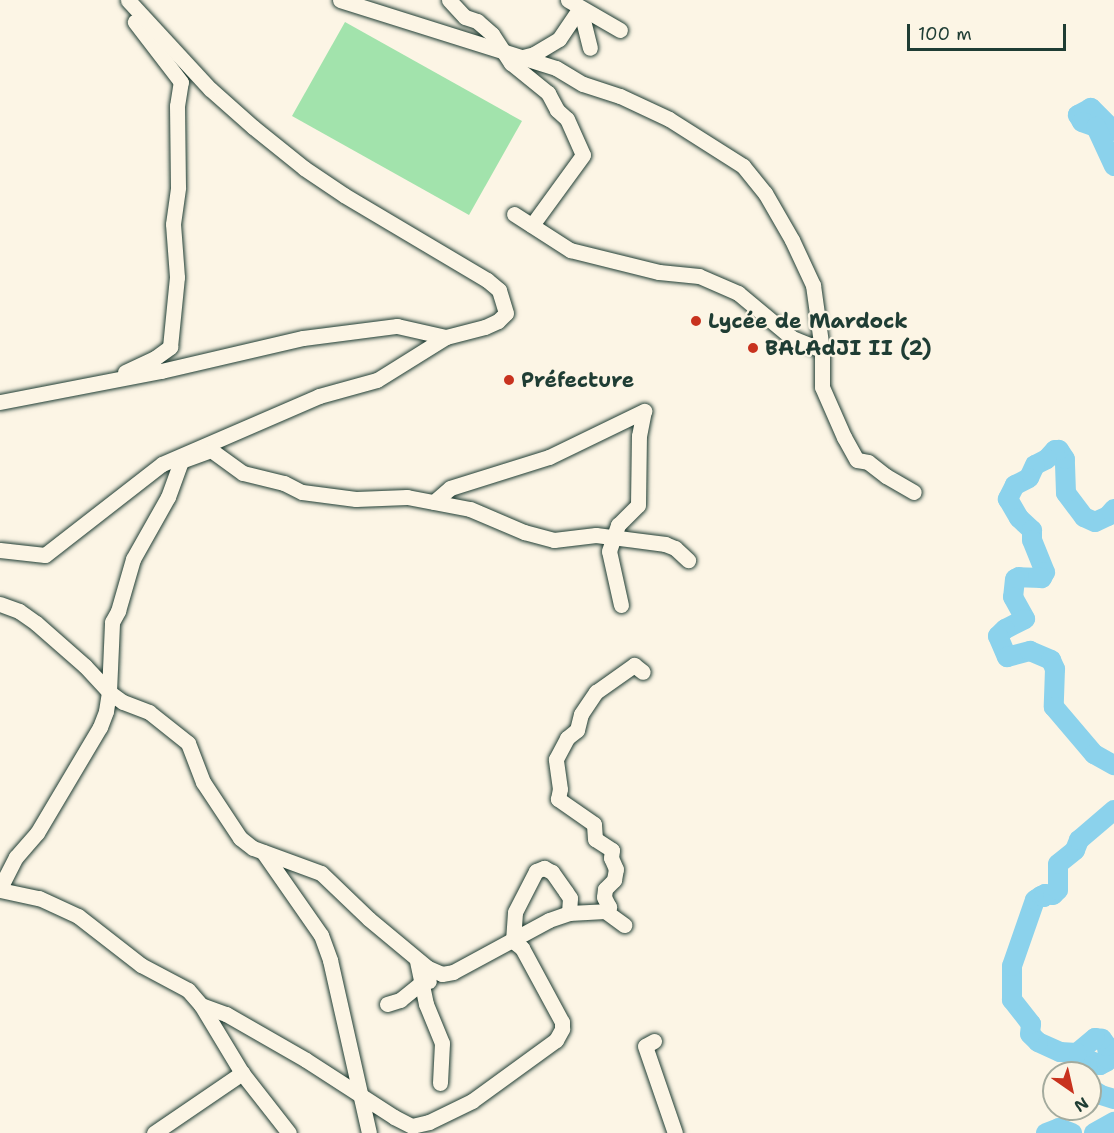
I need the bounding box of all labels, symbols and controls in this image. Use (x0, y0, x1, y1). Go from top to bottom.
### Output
scale bar (910, 12, 1069, 50)
text: 100 m (918, 22, 972, 46)
place label: Lycée de Mardock (708, 308, 908, 334)
marker: Lycée de Mardock (689, 314, 703, 328)
place label: BALAdJI II (2) (765, 335, 932, 361)
marker: BALAdJI II (2) (746, 341, 760, 355)
place label: Préfecture (521, 367, 634, 393)
marker: Préfecture (502, 373, 516, 387)
north arrow (1042, 1061, 1102, 1121)
text: N (1070, 1092, 1092, 1117)

